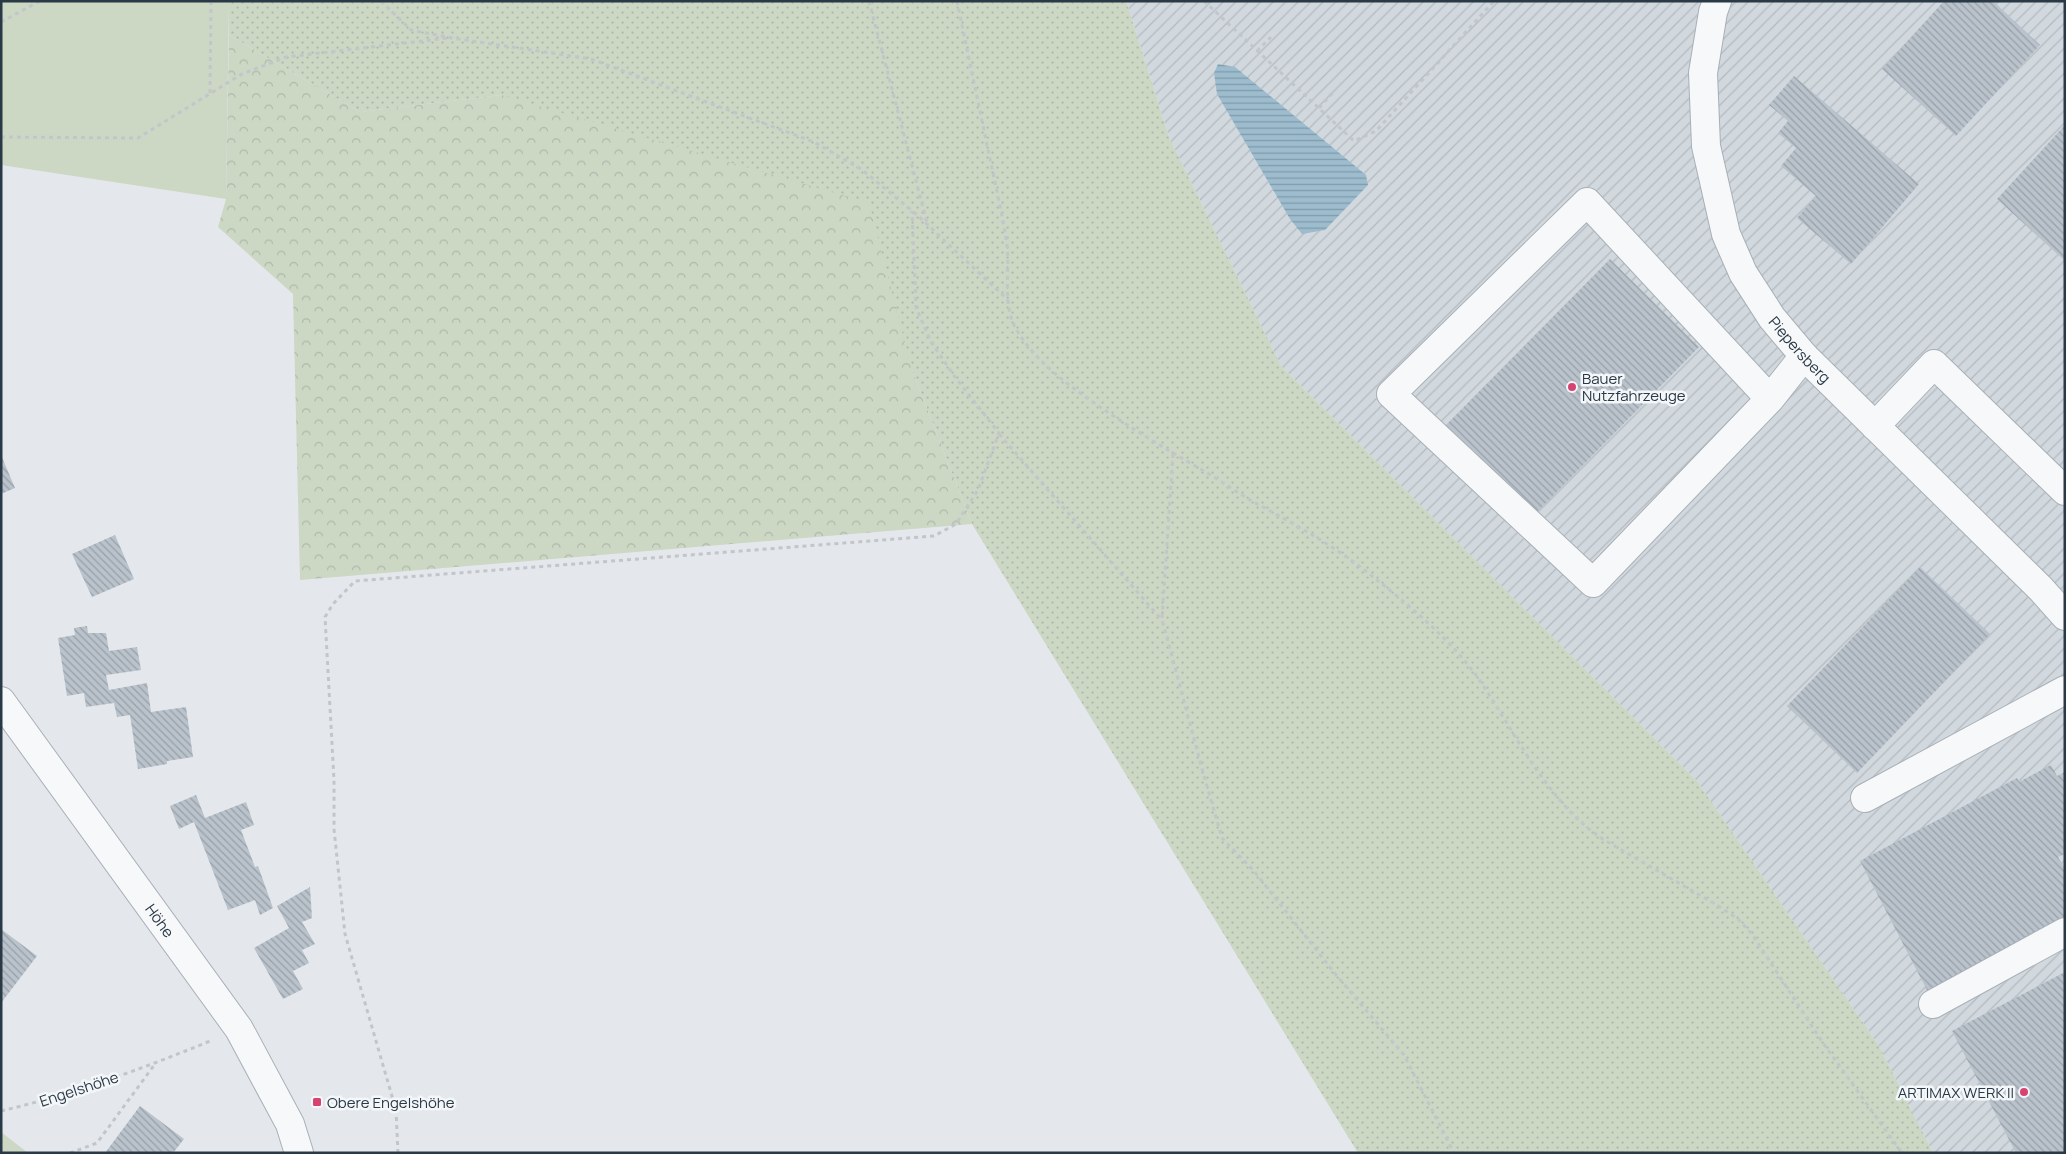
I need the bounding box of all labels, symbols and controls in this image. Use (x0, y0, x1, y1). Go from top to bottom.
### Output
street label: Piepersberg (1764, 312, 1836, 387)
place label: Bauer Nutzfahrzeuge (1582, 368, 1686, 406)
marker: Bauer Nutzfahrzeuge (1566, 381, 1578, 393)
street label: Höhe (141, 899, 180, 942)
street label: Engelshöhe (37, 1066, 121, 1112)
place label: ARTIMAX WERK II (1898, 1082, 2014, 1103)
marker: ARTIMAX WERK II (2018, 1086, 2030, 1098)
place label: Obere Engelshöhe (327, 1092, 455, 1113)
marker: Obere Engelshöhe (311, 1096, 323, 1108)

